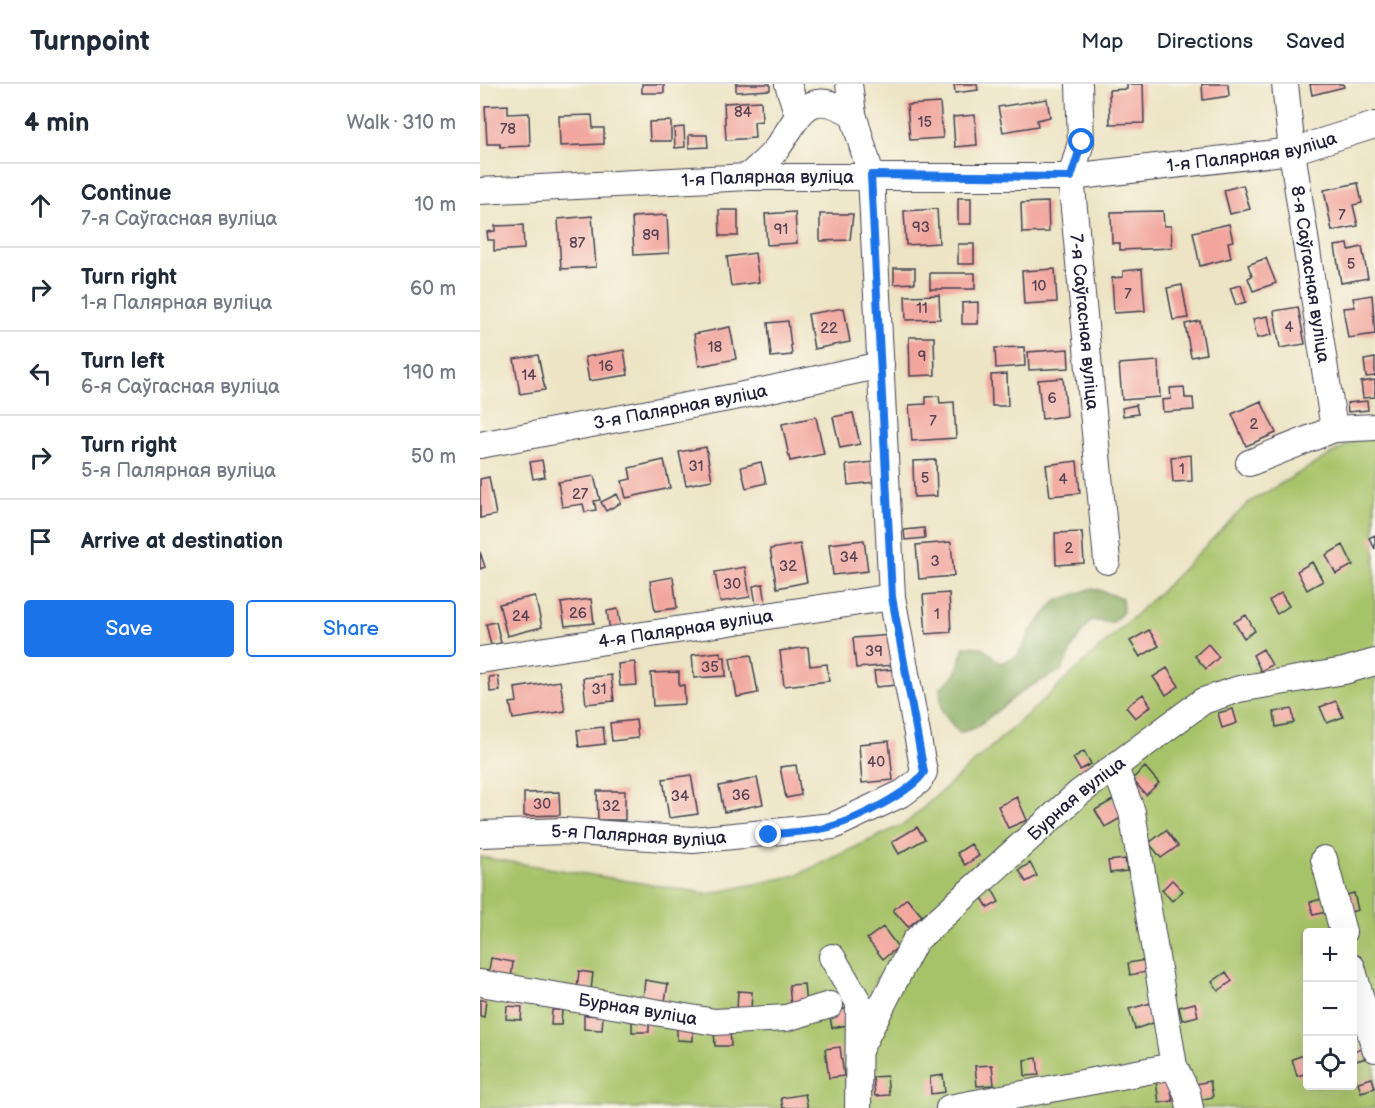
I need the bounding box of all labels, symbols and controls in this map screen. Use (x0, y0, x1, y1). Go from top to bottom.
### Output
text: Turnpoint (30, 25, 150, 58)
text: Map (1081, 29, 1124, 54)
text: Directions (1157, 29, 1253, 54)
text: Saved (1286, 29, 1345, 54)
house number: 84 (734, 103, 752, 122)
text: 4 min (24, 108, 89, 139)
text: Walk · 310 m (347, 111, 456, 135)
house number: 15 (918, 113, 932, 132)
house number: 78 (500, 120, 516, 139)
street label: 1-я Палярная вуліца (1166, 127, 1340, 176)
route start (1068, 128, 1094, 154)
street label: 1-я Палярная вуліца (681, 167, 854, 191)
text: Continue (81, 180, 171, 207)
street label: 8-я Саўгасная вуліца (1287, 184, 1334, 364)
icon: ahead (24, 189, 57, 222)
text: 10 m (415, 193, 456, 217)
house number: 7 (1338, 206, 1346, 225)
text: 7-я Саўгасная вуліца (81, 207, 277, 231)
house number: 93 (912, 218, 930, 237)
house number: 91 (774, 220, 788, 239)
house number: 89 (642, 226, 660, 245)
street label: 7-я Саўгасная вуліца (1066, 233, 1103, 411)
house number: 87 (569, 234, 586, 253)
house number: 5 (1347, 255, 1355, 274)
text: Turn right (81, 264, 177, 291)
icon: right (24, 273, 57, 306)
text: 60 m (410, 277, 456, 301)
house number: 10 (1032, 277, 1046, 296)
house number: 7 (1124, 285, 1132, 304)
text: 1-я Палярная вуліца (81, 291, 272, 315)
house number: 11 (916, 299, 928, 318)
house number: 4 (1284, 318, 1294, 337)
house number: 22 (820, 319, 838, 338)
house number: 18 (708, 338, 723, 357)
house number: 9 (918, 347, 926, 366)
text: Turn left (81, 348, 165, 375)
icon: left (24, 357, 57, 390)
house number: 16 (599, 357, 613, 376)
text: 190 m (403, 361, 456, 385)
house number: 14 (522, 366, 536, 385)
text: 6-я Саўгасная вуліца (81, 375, 280, 399)
street label: 3-я Палярная вуліца (592, 380, 770, 434)
house number: 6 (1047, 389, 1057, 408)
house number: 7 (929, 412, 937, 431)
house number: 2 (1250, 415, 1259, 434)
text: Turn right (81, 432, 177, 459)
icon: right (24, 441, 57, 474)
text: 50 m (411, 445, 456, 469)
house number: 31 (688, 457, 704, 476)
text: 5-я Палярная вуліца (81, 459, 276, 483)
house number: 1 (1179, 460, 1185, 479)
house number: 5 (921, 469, 929, 488)
house number: 4 (1058, 470, 1068, 489)
house number: 27 (572, 485, 589, 504)
icon: arrive (24, 525, 57, 558)
text: Arrive at destination (81, 528, 283, 555)
house number: 2 (1065, 539, 1074, 558)
house number: 34 (840, 548, 858, 567)
house number: 3 (930, 552, 940, 571)
house number: 32 (779, 557, 797, 576)
house number: 30 (723, 575, 741, 594)
button: Save (24, 600, 234, 657)
button: Share (246, 600, 456, 657)
house number: 26 (569, 604, 587, 623)
street label: 4-я Палярная вуліца (597, 605, 775, 652)
house number: 1 (934, 605, 940, 624)
house number: 24 (512, 607, 530, 626)
house number: 39 (865, 642, 883, 661)
house number: 35 (701, 658, 719, 677)
house number: 31 (591, 680, 607, 699)
street label: Бурная вуліца (1023, 752, 1129, 845)
house number: 40 (867, 753, 885, 772)
house number: 36 (732, 786, 750, 805)
house number: 34 (671, 787, 689, 806)
house number: 30 (533, 795, 551, 814)
house number: 32 (602, 797, 620, 816)
street label: 5-я Палярная вуліца (551, 820, 728, 851)
route end (755, 821, 781, 847)
map controls (1303, 928, 1357, 1090)
button: + (1303, 928, 1357, 982)
button: − (1303, 982, 1357, 1036)
street label: Бурная вуліца (577, 989, 699, 1029)
button: locate (1303, 1036, 1357, 1090)

